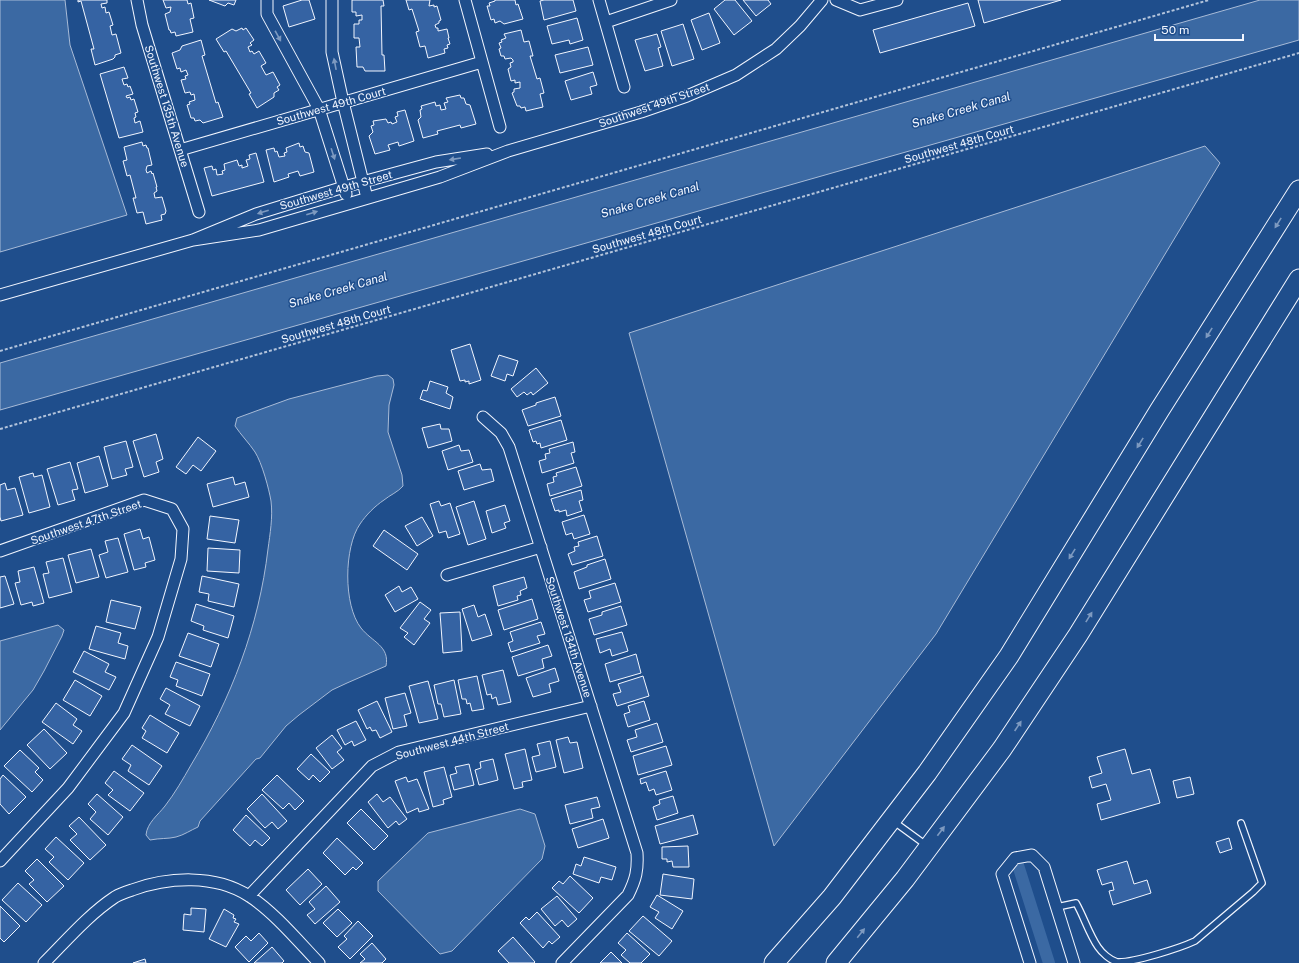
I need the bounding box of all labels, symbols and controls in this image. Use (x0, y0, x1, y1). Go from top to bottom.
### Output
scale bar (1155, 16, 1243, 42)
text: 50 m (1161, 23, 1189, 37)
one-way arrow (275, 31, 282, 42)
street label: Southwest 135th Avenue (143, 44, 191, 168)
one-way arrow (331, 58, 337, 70)
street label: Southwest 49th Street (597, 80, 711, 130)
street label: Southwest 49th Court (275, 85, 387, 127)
water label: Snake Creek Canal (910, 89, 1012, 131)
street label: Southwest 48th Court (903, 123, 1015, 165)
one-way arrow (330, 148, 336, 160)
one-way arrow (449, 156, 461, 162)
street label: Southwest 49th Street (278, 168, 394, 212)
water label: Snake Creek Canal (599, 179, 701, 221)
one-way arrow (256, 209, 268, 215)
one-way arrow (307, 210, 319, 216)
street label: Southwest 48th Court (591, 213, 703, 255)
one-way arrow (1274, 218, 1282, 228)
water label: Snake Creek Canal (287, 269, 389, 311)
street label: Southwest 48th Court (280, 303, 392, 345)
one-way arrow (1205, 327, 1212, 339)
one-way arrow (1136, 437, 1143, 449)
street label: Southwest 47th Street (29, 497, 143, 547)
one-way arrow (1068, 548, 1075, 560)
street label: Southwest 134th Avenue (544, 575, 594, 699)
one-way arrow (1086, 611, 1093, 623)
street label: Southwest 44th Street (394, 720, 510, 762)
one-way arrow (1014, 721, 1022, 731)
one-way arrow (937, 825, 946, 836)
one-way arrow (857, 927, 865, 938)

